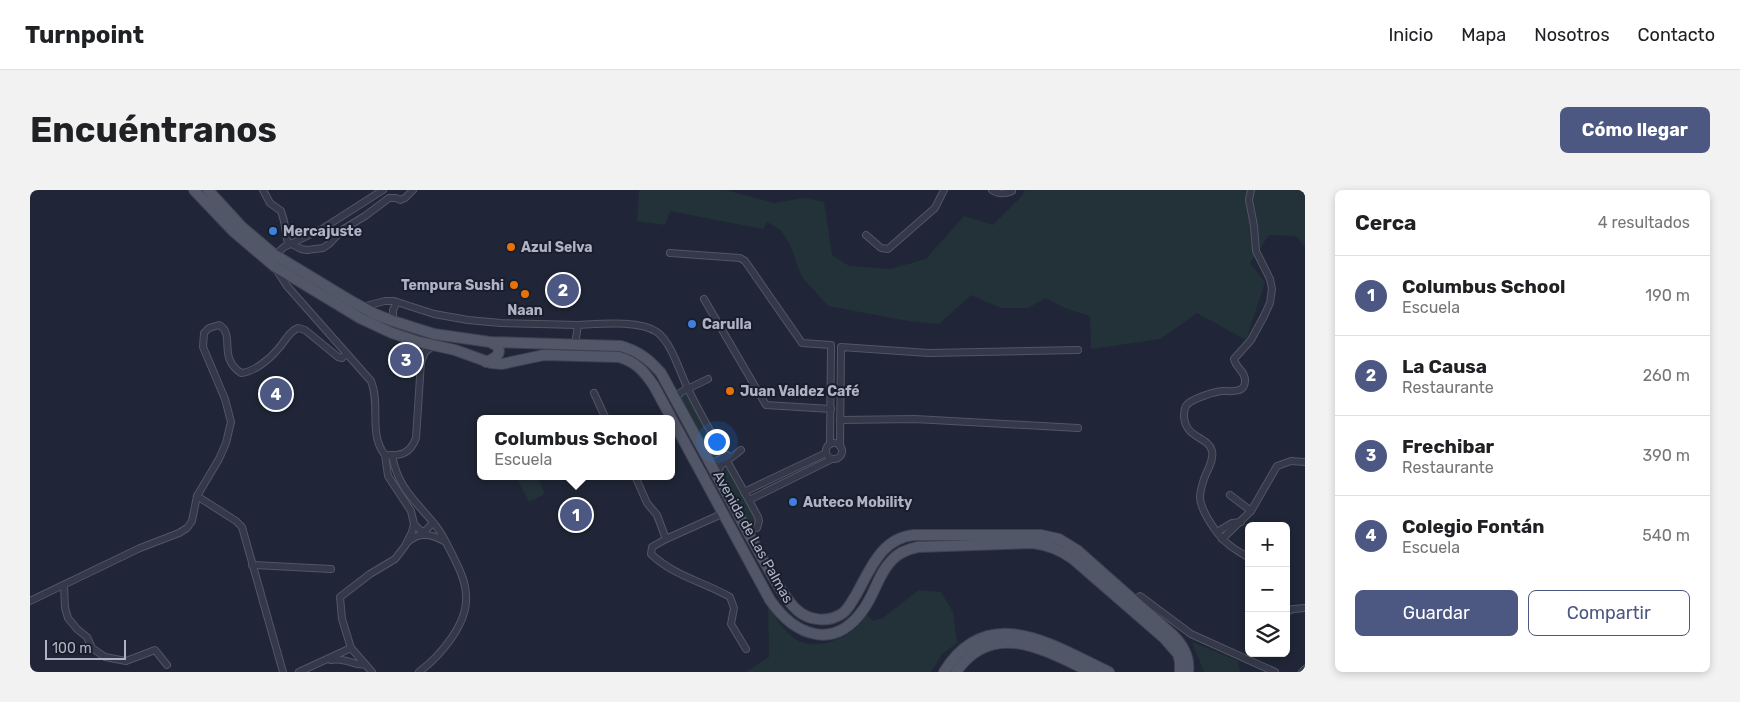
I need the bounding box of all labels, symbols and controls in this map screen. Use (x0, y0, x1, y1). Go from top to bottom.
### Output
text: Turnpoint (25, 21, 144, 49)
text: Inicio (1388, 24, 1433, 46)
text: Mapa (1461, 24, 1506, 46)
text: Nosotros (1534, 24, 1610, 46)
text: Contacto (1638, 24, 1715, 46)
button: Cómo llegar (1560, 107, 1710, 153)
text: Encuéntranos (30, 109, 277, 151)
text: Cerca (1355, 210, 1416, 235)
text: 4 resultados (1598, 213, 1690, 232)
place label: Mercajuste (283, 223, 362, 240)
marker: Mercajuste (267, 225, 279, 237)
place label: Azul Selva (521, 239, 593, 256)
marker: Azul Selva (505, 241, 517, 253)
pin: 2 (547, 271, 579, 309)
text: Columbus School (1402, 275, 1566, 298)
place label: Tempura Sushi (401, 277, 504, 294)
marker: Tempura Sushi (508, 279, 520, 291)
text: 1 (1367, 286, 1375, 305)
text: 190 m (1645, 286, 1690, 305)
marker: Naan (519, 288, 531, 300)
text: Escuela (1402, 298, 1460, 317)
place label: Naan (507, 302, 543, 319)
place label: Carulla (702, 316, 752, 333)
marker: Carulla (686, 318, 698, 330)
pin: 3 (390, 341, 422, 379)
text: La Causa (1402, 355, 1487, 378)
text: 2 (1366, 366, 1376, 385)
text: 260 m (1643, 366, 1690, 385)
pin: 4 (260, 375, 292, 413)
text: Restaurante (1402, 378, 1494, 397)
place label: Juan Valdez Café (740, 383, 860, 400)
marker: Juan Valdez Café (724, 385, 736, 397)
popup (477, 415, 675, 480)
text: Columbus School (494, 427, 658, 450)
your location (704, 429, 730, 455)
text: Frechibar (1402, 435, 1494, 458)
text: 3 (1366, 446, 1376, 465)
text: 390 m (1643, 446, 1690, 465)
text: Escuela (494, 450, 552, 469)
text: Restaurante (1402, 458, 1494, 477)
street label: Avenida de Las Palmas (710, 468, 796, 606)
place label: Auteco Mobility (803, 494, 913, 511)
pin: 1 (560, 496, 592, 534)
marker: Auteco Mobility (787, 496, 799, 508)
text: Colegio Fontán (1402, 515, 1544, 538)
map controls (1245, 522, 1290, 657)
button: + (1245, 522, 1290, 567)
text: 4 (1366, 526, 1376, 545)
text: 540 m (1642, 526, 1690, 545)
text: Escuela (1402, 538, 1460, 557)
button: − (1245, 567, 1290, 612)
button: Guardar (1355, 590, 1518, 636)
button: Compartir (1528, 590, 1690, 636)
button: layers (1245, 612, 1290, 657)
scale bar (45, 637, 126, 660)
text: 100 m (52, 640, 92, 657)

